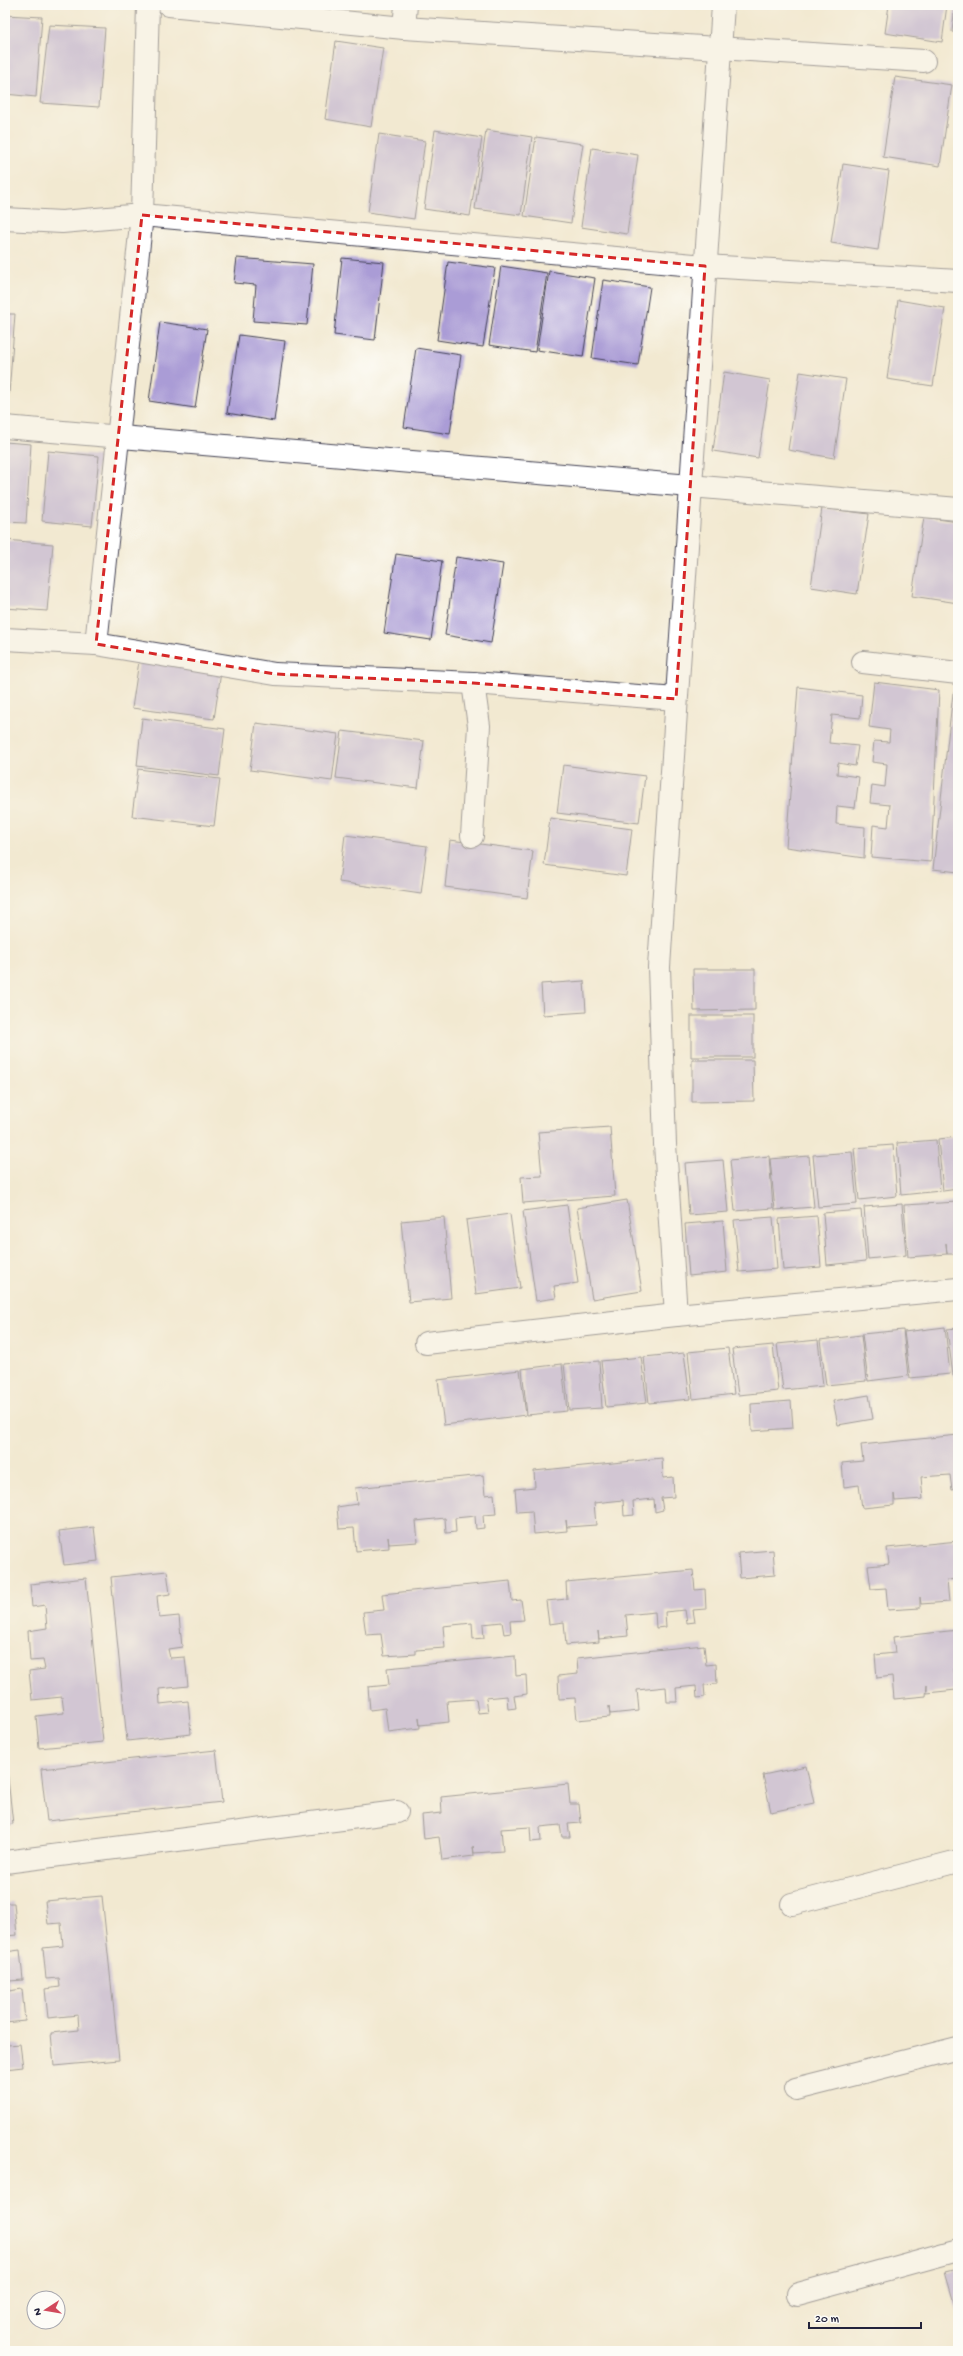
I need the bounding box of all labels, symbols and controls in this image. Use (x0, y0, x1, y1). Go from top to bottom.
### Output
north arrow (26, 2290, 66, 2330)
scale bar (809, 2304, 921, 2330)
text: N (32, 2307, 45, 2316)
text: 20 m (815, 2313, 840, 2327)

